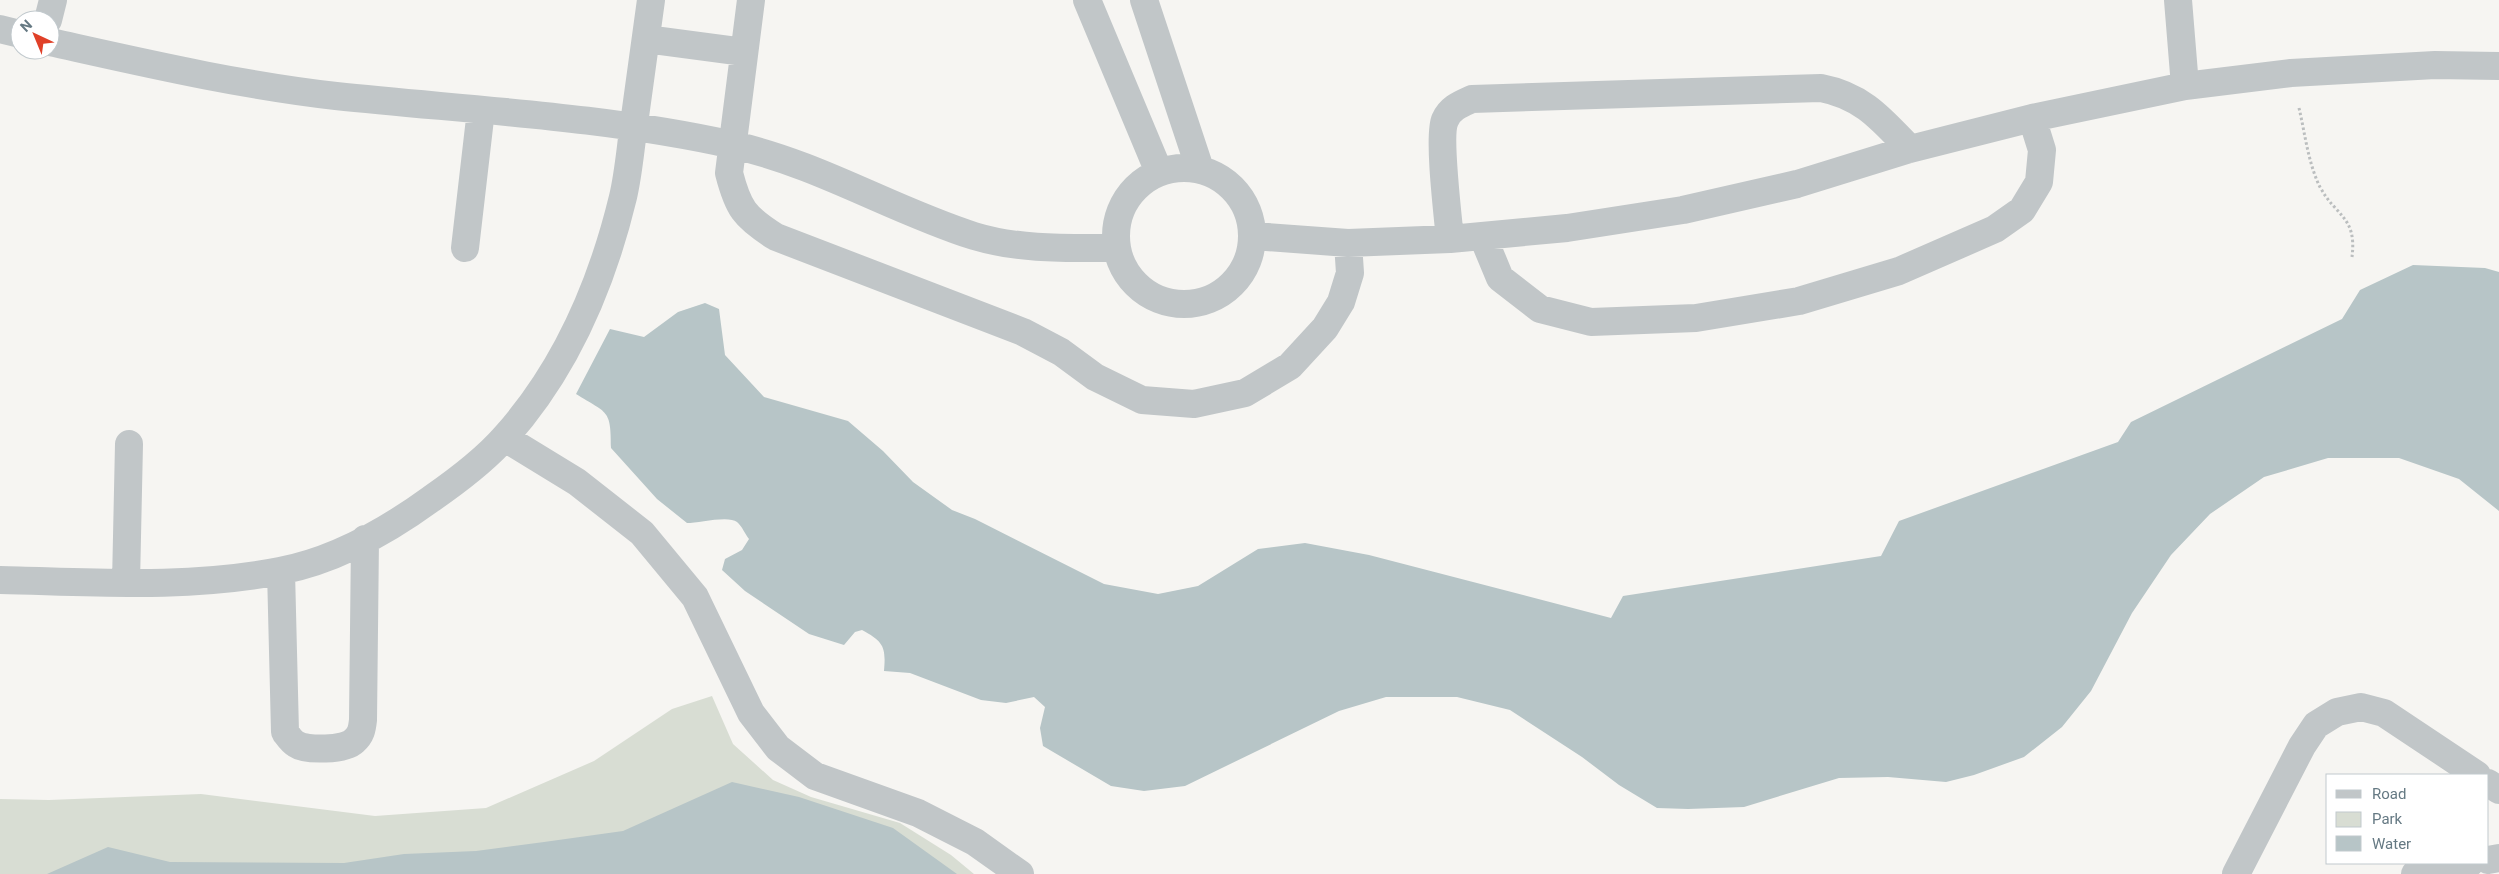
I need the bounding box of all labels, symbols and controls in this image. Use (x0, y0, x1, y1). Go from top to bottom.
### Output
north arrow (10, 10, 60, 60)
text: N (17, 16, 35, 35)
legend (2326, 774, 2489, 864)
text: Road (2372, 785, 2406, 803)
text: Park (2372, 810, 2403, 828)
text: Water (2372, 835, 2411, 853)

